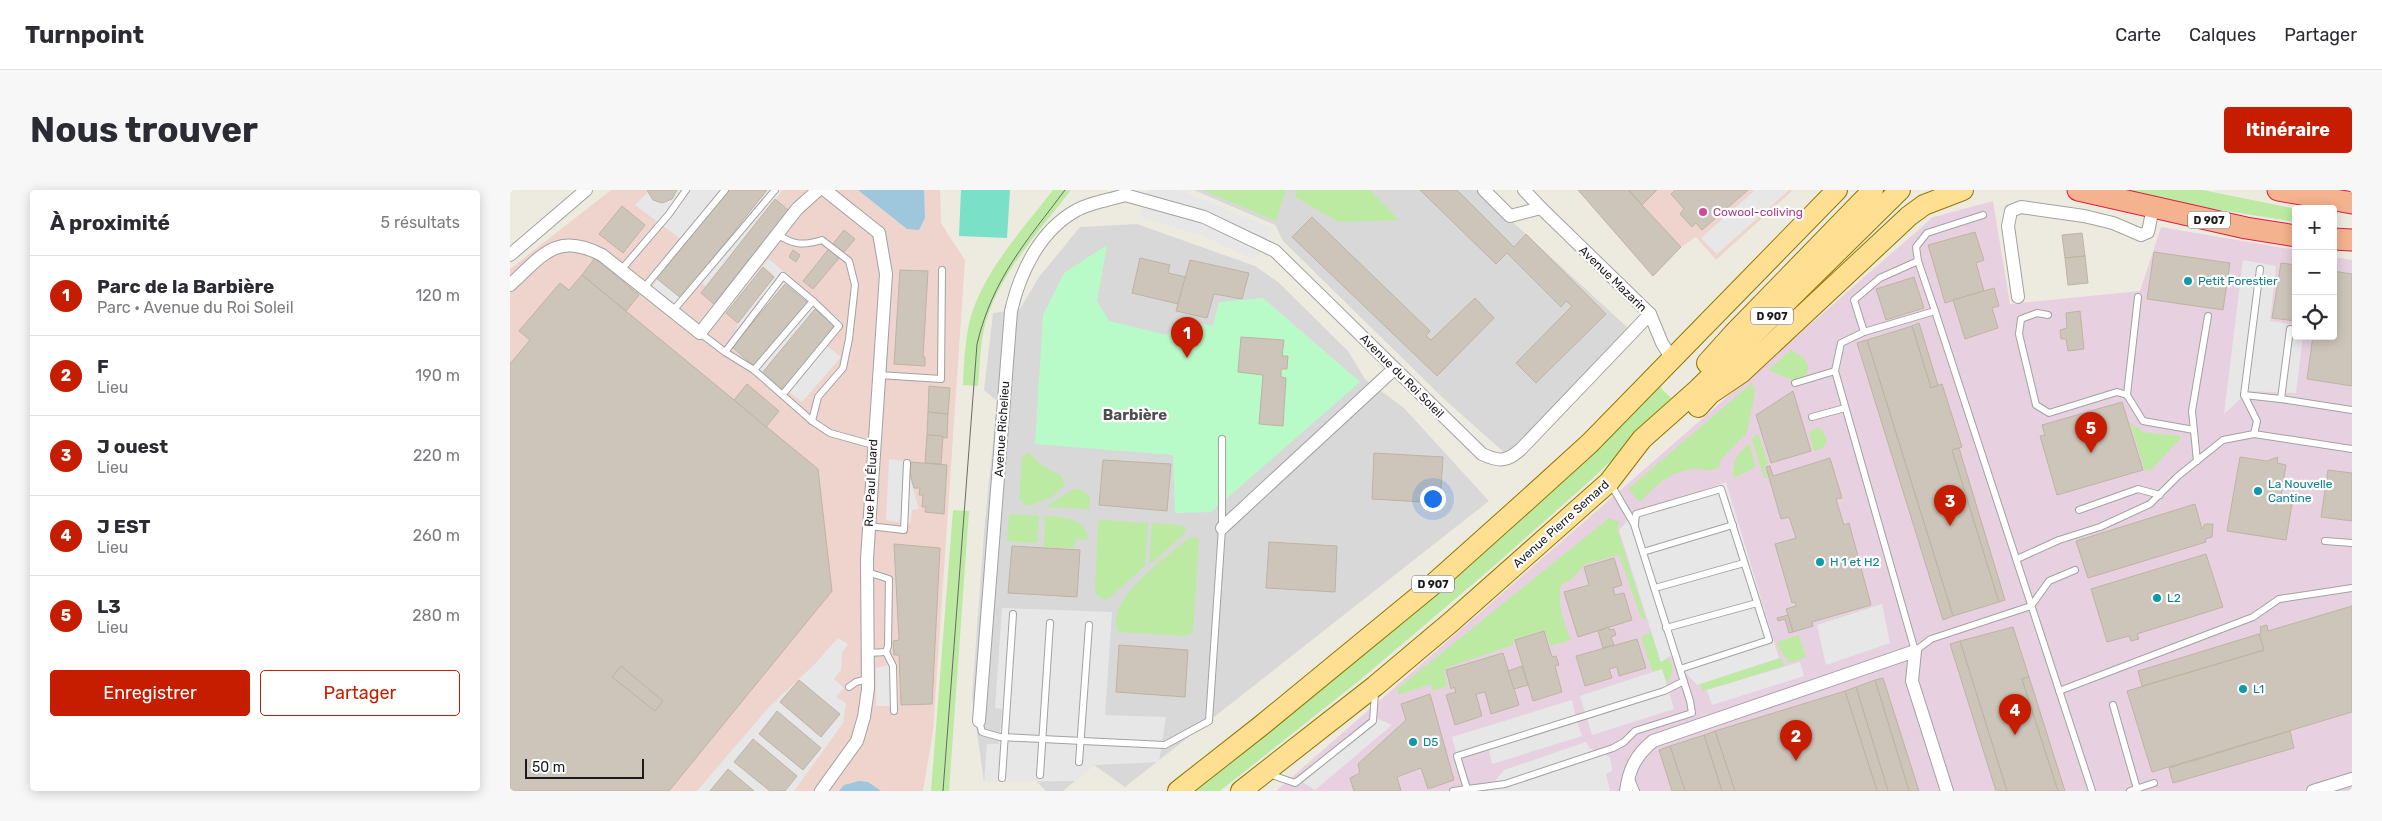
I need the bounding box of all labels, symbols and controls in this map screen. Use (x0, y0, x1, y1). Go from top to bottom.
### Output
text: Turnpoint (25, 21, 144, 49)
text: Carte (2115, 24, 2161, 46)
text: Calques (2189, 24, 2256, 46)
text: Partager (2284, 24, 2357, 46)
button: Itinéraire (2224, 107, 2352, 153)
text: Nous trouver (30, 109, 258, 151)
place label: Cowool-coliving (1713, 205, 1803, 219)
map controls (2292, 205, 2337, 340)
button: + (2292, 205, 2337, 250)
marker: Cowool-coliving (1697, 206, 1709, 218)
text: À proximité (50, 210, 170, 235)
road number: D 907 (2188, 212, 2230, 228)
text: 5 résultats (381, 213, 460, 232)
street label: Avenue Mazarin (1576, 243, 1650, 315)
button: − (2292, 250, 2337, 295)
place label: Petit Forestier (2198, 274, 2278, 288)
text: Parc de la Barbière (97, 275, 274, 298)
marker: Petit Forestier (2182, 275, 2194, 287)
text: 1 (62, 286, 70, 305)
text: 120 m (415, 286, 460, 305)
button: locate (2292, 295, 2337, 340)
text: Parc · Avenue du Roi Soleil (97, 298, 294, 317)
road number: D 907 (1751, 308, 1793, 324)
pin: 1 (1171, 317, 1203, 358)
street label: Avenue du Roi Soleil (1357, 331, 1447, 421)
text: F (97, 355, 109, 378)
text: 2 (61, 366, 71, 385)
text: 190 m (415, 366, 460, 385)
text: Lieu (97, 378, 128, 397)
street label: Avenue Richelieu (992, 381, 1012, 477)
district label: Barbière (1103, 406, 1167, 424)
pin: 5 (2075, 412, 2107, 453)
text: J ouest (97, 435, 168, 458)
street label: Rue Paul Éluard (862, 439, 880, 527)
text: 3 (61, 446, 71, 465)
text: 220 m (413, 446, 460, 465)
text: Lieu (97, 458, 128, 477)
street label: Avenue Pierre Semard (1510, 477, 1612, 571)
place label: La Nouvelle Cantine (2268, 477, 2333, 505)
pin: 3 (1934, 485, 1966, 526)
marker: La Nouvelle Cantine (2252, 485, 2264, 497)
your location (1420, 486, 1446, 512)
text: J EST (97, 515, 150, 538)
text: 4 (61, 526, 71, 545)
text: 260 m (413, 526, 460, 545)
text: Lieu (97, 538, 128, 557)
place label: H 1 et H2 (1830, 555, 1880, 569)
marker: H 1 et H2 (1814, 556, 1826, 568)
road number: D 907 (1412, 576, 1454, 592)
place label: L2 (2167, 591, 2181, 605)
marker: L2 (2151, 592, 2163, 604)
text: L3 (97, 595, 121, 618)
text: 5 (61, 606, 71, 625)
text: 280 m (412, 606, 460, 625)
text: Lieu (97, 618, 128, 637)
button: Enregistrer (50, 670, 250, 716)
button: Partager (260, 670, 460, 716)
place label: L1 (2253, 682, 2264, 696)
marker: L1 (2237, 683, 2249, 695)
pin: 4 (1999, 694, 2031, 735)
pin: 2 (1780, 720, 1812, 761)
place label: D5 (1423, 735, 1438, 749)
marker: D5 (1407, 736, 1419, 748)
scale bar (525, 756, 644, 779)
text: 50 m (532, 759, 565, 776)

